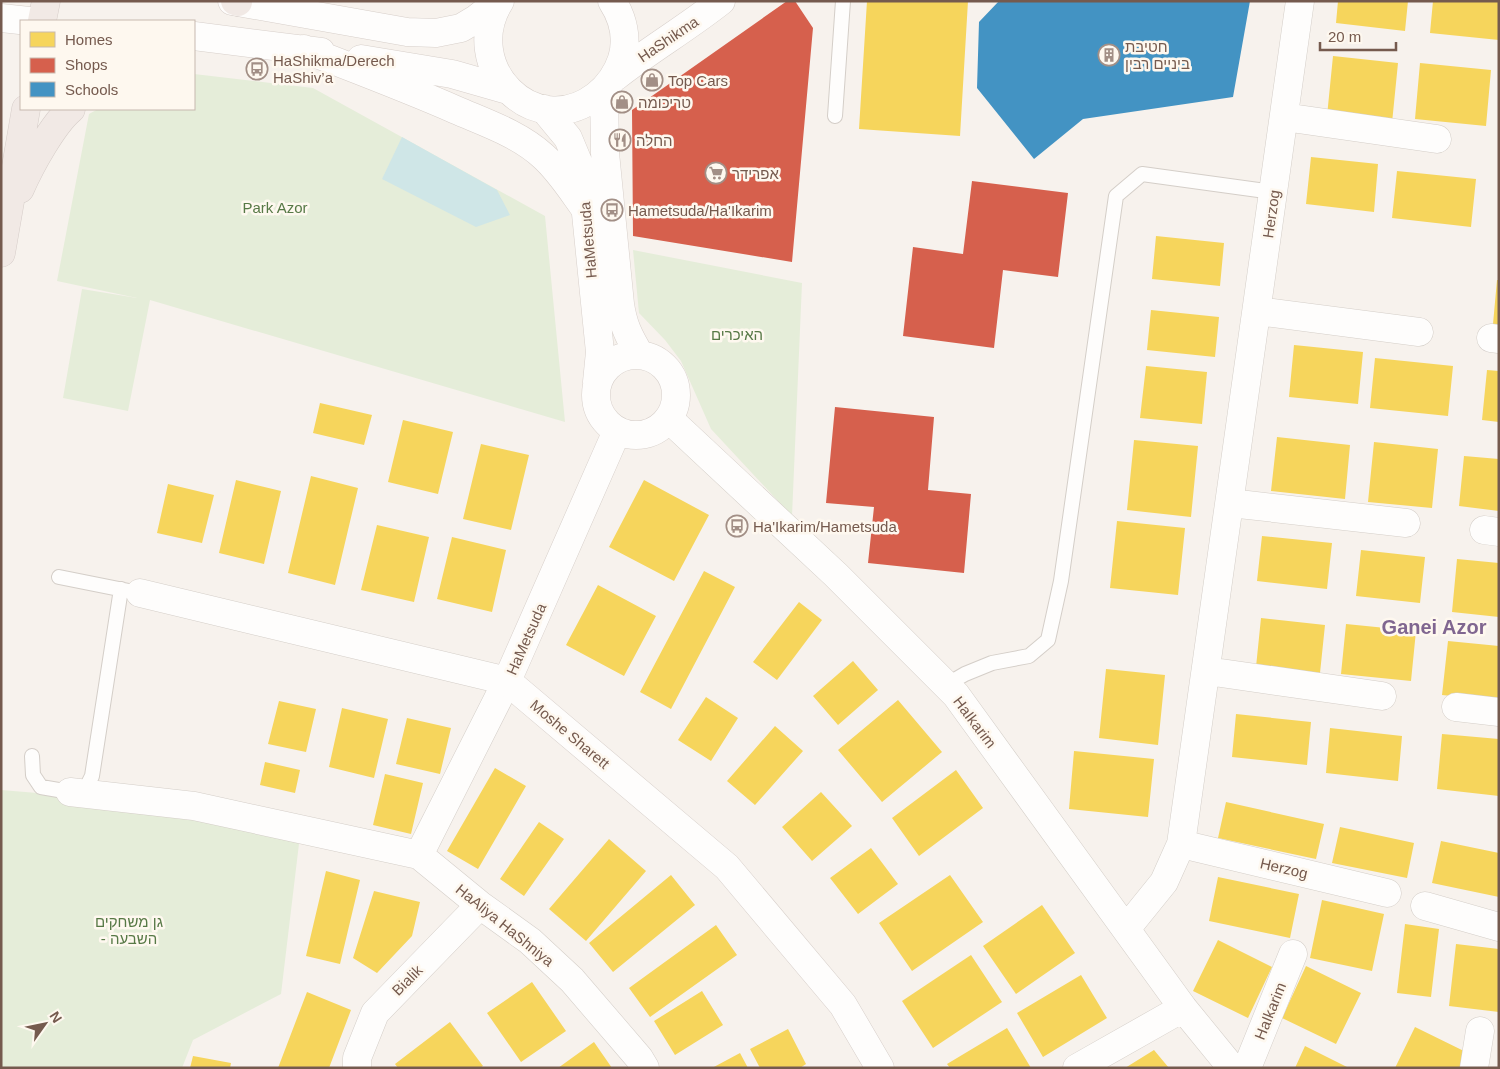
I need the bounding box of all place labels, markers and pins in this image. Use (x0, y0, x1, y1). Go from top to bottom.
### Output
place label: חטיבת ביניים רבין (1125, 38, 1190, 72)
building icon: חטיבת ביניים רבין (1097, 43, 1121, 67)
place label: HaShikma/Derech HaShiv’a (273, 52, 395, 86)
bus stop icon: HaShikma/Derech HaShiv’a (245, 57, 269, 81)
shop icon: Top Cars (640, 68, 664, 92)
place label: Top Cars (668, 72, 728, 89)
shop icon: טריכומה (610, 90, 634, 114)
place label: טריכומה (638, 94, 691, 111)
restaurant icon: החלה (608, 128, 632, 152)
place label: החלה (636, 132, 673, 149)
supermarket icon: אפרידר (704, 161, 728, 185)
place label: אפרידר (732, 165, 779, 182)
bus stop icon: Hametsuda/Ha'Ikarim (600, 198, 624, 222)
place label: Hametsuda/Ha'Ikarim (628, 202, 772, 219)
bus stop icon: Ha'Ikarim/Hametsuda (725, 514, 749, 538)
place label: Ha'Ikarim/Hametsuda (753, 518, 897, 535)

